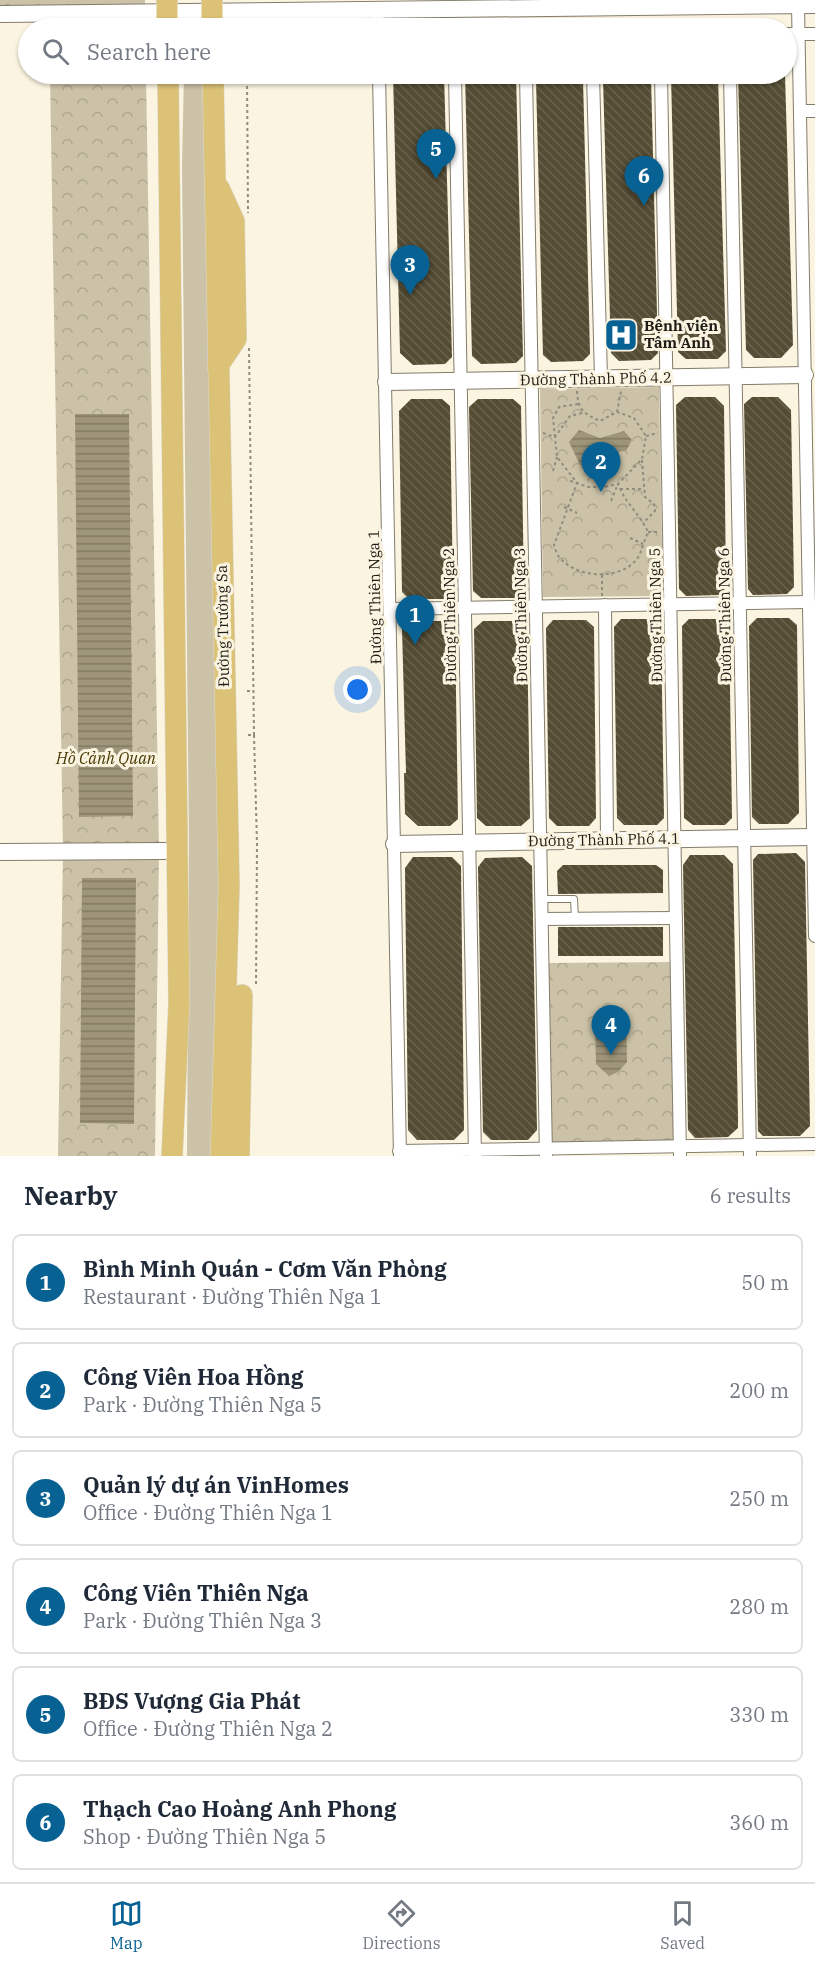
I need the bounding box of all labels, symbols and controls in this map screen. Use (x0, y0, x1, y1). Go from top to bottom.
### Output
search box (18, 18, 797, 84)
icon: search (39, 35, 72, 68)
text: Search here (87, 37, 211, 66)
pin: 5 (416, 130, 456, 179)
pin: 6 (624, 156, 664, 206)
pin: 3 (390, 246, 430, 295)
place label: Bệnh viện Tâm Anh (644, 316, 718, 352)
hospital icon: Bệnh viện Tâm Anh (603, 317, 639, 353)
street label: Đường Thành Phố 4.2 (520, 368, 672, 389)
pin: 2 (582, 442, 620, 492)
street label: Đường Thiên Nga 1 (364, 529, 385, 665)
street label: Đường Thiên Nga 2 (439, 547, 460, 683)
street label: Đường Thiên Nga 3 (510, 547, 531, 683)
street label: Đường Thiên Nga 5 (645, 547, 666, 683)
street label: Đường Thiên Nga 6 (714, 547, 735, 683)
street label: Đường Trường Sa (212, 565, 233, 687)
pin: 1 (396, 596, 434, 645)
your location (343, 675, 372, 704)
water label: Hồ Cảnh Quan (55, 748, 156, 768)
street label: Đường Thành Phố 4.1 (528, 829, 680, 850)
pin: 4 (592, 1006, 630, 1055)
text: Nearby (24, 1178, 118, 1212)
text: 6 results (710, 1182, 791, 1209)
text: Bình Minh Quán - Cơm Văn Phòng (83, 1254, 447, 1283)
text: 1 (40, 1269, 52, 1296)
text: 50 m (741, 1269, 789, 1296)
text: Restaurant · Đường Thiên Nga 1 (83, 1283, 382, 1310)
text: Công Viên Hoa Hồng (83, 1362, 304, 1391)
text: 2 (40, 1377, 52, 1404)
text: 200 m (729, 1377, 789, 1404)
text: Park · Đường Thiên Nga 5 (83, 1391, 322, 1418)
text: Quản lý dự án VinHomes (83, 1470, 349, 1499)
text: 3 (40, 1485, 52, 1512)
text: 250 m (729, 1485, 789, 1512)
text: Office · Đường Thiên Nga 1 (83, 1499, 333, 1526)
text: Công Viên Thiên Nga (83, 1578, 309, 1607)
text: 4 (40, 1593, 52, 1620)
text: 280 m (729, 1593, 789, 1620)
text: Park · Đường Thiên Nga 3 (83, 1607, 322, 1634)
text: BĐS Vượng Gia Phát (83, 1686, 300, 1715)
text: 5 (40, 1701, 52, 1728)
text: 330 m (729, 1701, 789, 1728)
text: Office · Đường Thiên Nga 2 (83, 1715, 333, 1742)
text: Thạch Cao Hoàng Anh Phong (83, 1794, 396, 1823)
text: 6 (40, 1809, 52, 1836)
text: 360 m (729, 1809, 789, 1836)
text: Shop · Đường Thiên Nga 5 (83, 1823, 326, 1850)
tab: Map (110, 1897, 143, 1953)
tab: Directions (363, 1897, 441, 1953)
tab: Saved (660, 1897, 705, 1953)

